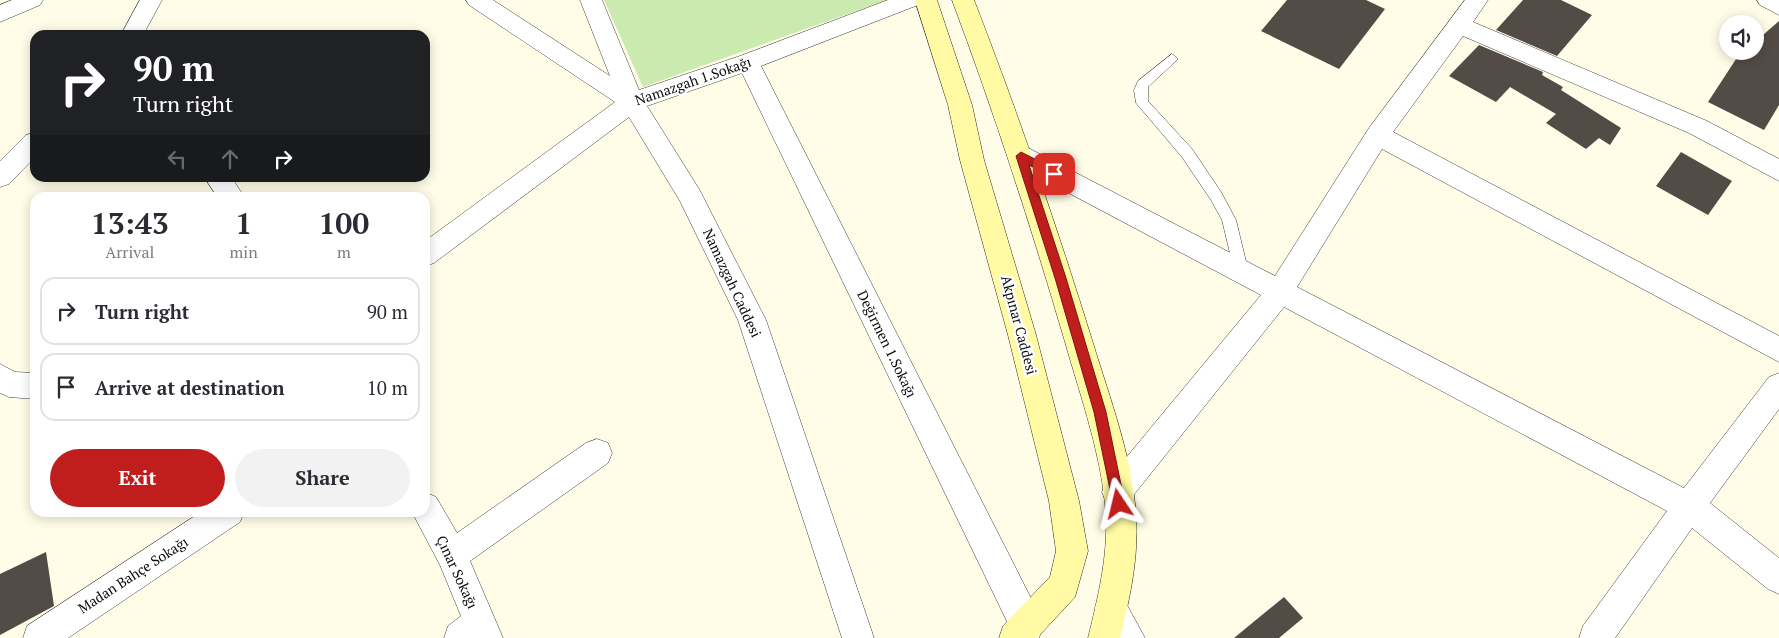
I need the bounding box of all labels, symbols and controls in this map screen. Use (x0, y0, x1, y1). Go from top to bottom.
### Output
map controls (1719, 15, 1764, 60)
button: sound (1719, 15, 1764, 60)
text: 90 m (133, 45, 214, 91)
icon: right (50, 50, 115, 115)
street label: Namazgah 1.Sokağı (632, 52, 753, 109)
text: Turn right (133, 89, 233, 118)
icon: left (163, 145, 191, 173)
icon: ahead (216, 145, 244, 173)
icon: right (269, 145, 297, 173)
pin (1033, 153, 1075, 195)
icon: arrive (1040, 160, 1068, 188)
text: 13:43 (91, 203, 169, 243)
text: 1 (235, 203, 252, 243)
text: 100 (318, 203, 369, 243)
street label: Namazgah Caddesi (699, 225, 766, 340)
text: Arrival (105, 241, 154, 263)
text: min (230, 241, 258, 263)
text: m (337, 241, 351, 263)
street label: Akpınar Caddesi (997, 273, 1042, 377)
street label: Değirmen 1.Sokağı (853, 287, 922, 401)
icon: right (52, 297, 80, 325)
text: Turn right (95, 299, 189, 324)
text: 90 m (367, 299, 408, 324)
icon: arrive (52, 373, 80, 401)
text: Arrive at destination (95, 375, 284, 400)
text: 10 m (367, 375, 408, 400)
button: Exit (50, 449, 225, 507)
button: Share (235, 449, 410, 507)
position arrow (1092, 477, 1144, 529)
street label: Madan Bahçe Sokağı (74, 532, 191, 617)
street label: Çınar Sokağı (432, 532, 483, 611)

